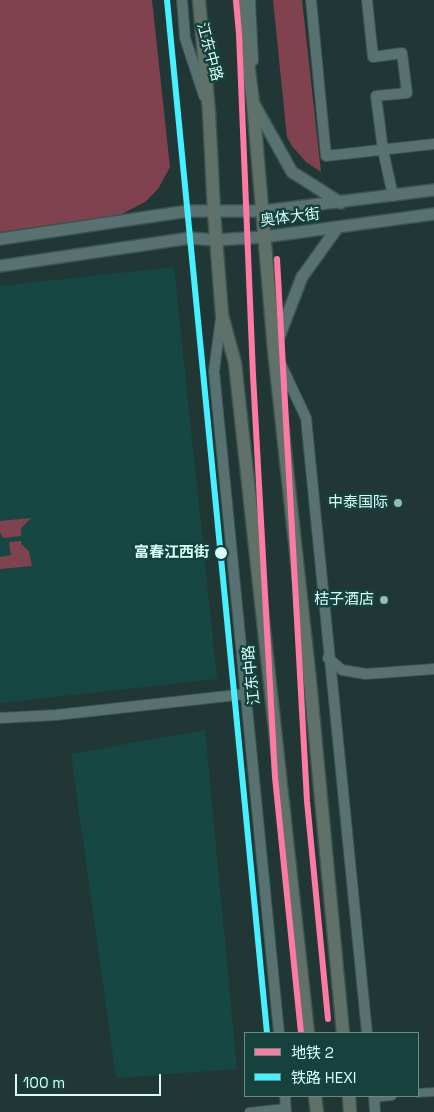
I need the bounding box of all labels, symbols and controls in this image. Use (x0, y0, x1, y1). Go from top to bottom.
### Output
street label: 江东中路 (193, 21, 225, 83)
street label: 奥体大街 (259, 205, 321, 231)
place label: 中泰国际 (328, 494, 388, 512)
marker: 中泰国际 (392, 497, 404, 509)
place label: 富春江西街 (134, 544, 209, 562)
marker: 富春江西街 (213, 545, 229, 561)
place label: 桔子酒店 (314, 591, 374, 609)
marker: 桔子酒店 (378, 594, 390, 606)
street label: 江东中路 (240, 644, 264, 706)
legend (244, 1032, 419, 1097)
text: 地铁 2 (291, 1043, 334, 1062)
scale bar (18, 1064, 164, 1096)
text: 铁路 HEXI (291, 1068, 356, 1087)
text: 100 m (23, 1073, 65, 1092)

